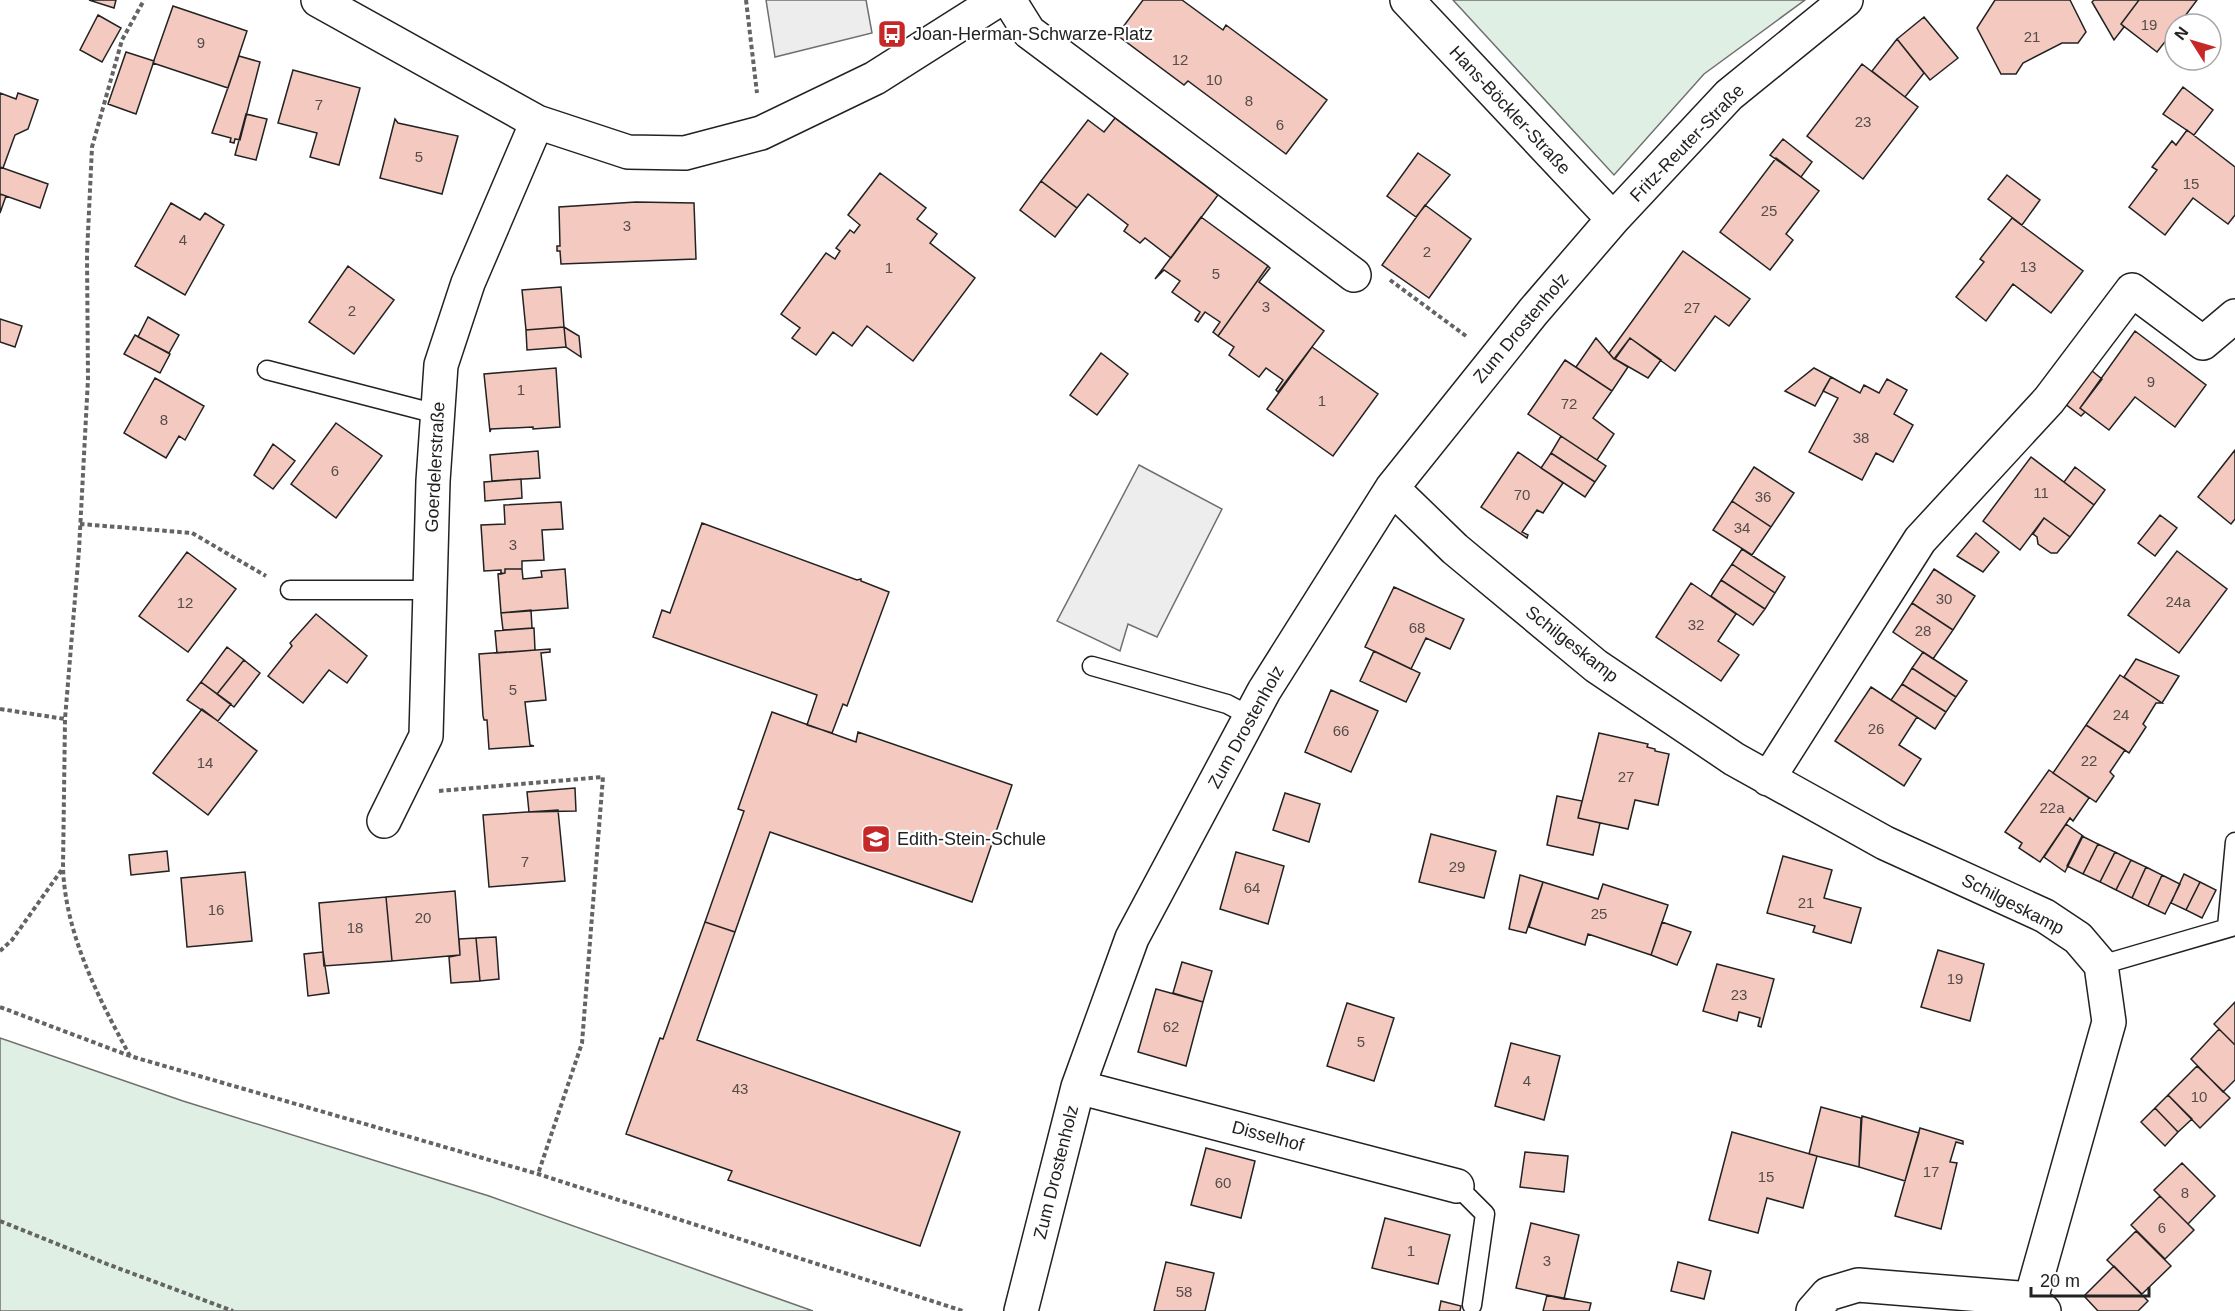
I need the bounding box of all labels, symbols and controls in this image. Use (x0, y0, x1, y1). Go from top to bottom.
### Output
north arrow (2163, 12, 2223, 72)
house number: 19 (2141, 16, 2157, 33)
bus stop icon: Joan-Herman-Schwarze-Platz (876, 18, 908, 50)
place label: Joan-Herman-Schwarze-Platz (913, 24, 1153, 44)
text: N (2171, 24, 2192, 43)
house number: 21 (2024, 28, 2040, 45)
house number: 9 (197, 34, 205, 51)
street label: Hans-Böckler-Straße (1445, 42, 1575, 178)
house number: 12 (1172, 51, 1188, 68)
house number: 10 (1206, 71, 1222, 88)
street label: Fritz-Reuter-Straße (1626, 80, 1748, 206)
house number: 8 (1245, 92, 1253, 109)
house number: 7 (315, 96, 323, 113)
house number: 23 (1855, 113, 1871, 130)
house number: 6 (1276, 116, 1284, 133)
house number: 5 (415, 148, 423, 165)
house number: 15 (2183, 175, 2199, 192)
house number: 25 (1761, 202, 1777, 219)
house number: 3 (623, 217, 631, 234)
house number: 4 (179, 231, 187, 248)
house number: 2 (1423, 243, 1431, 260)
house number: 13 (2020, 258, 2036, 275)
house number: 1 (885, 259, 893, 276)
house number: 5 (1212, 265, 1220, 282)
street label: Zum Drostenholz (1469, 269, 1573, 387)
house number: 3 (1262, 298, 1270, 315)
house number: 27 (1684, 299, 1700, 316)
house number: 2 (348, 302, 356, 319)
house number: 9 (2147, 373, 2155, 390)
house number: 1 (517, 381, 525, 398)
house number: 1 (1318, 392, 1326, 409)
house number: 72 (1561, 395, 1577, 412)
street label: Goerdelerstraße (422, 401, 448, 533)
house number: 8 (160, 411, 168, 428)
house number: 38 (1853, 429, 1869, 446)
house number: 6 (331, 462, 339, 479)
house number: 11 (2033, 484, 2049, 501)
house number: 70 (1514, 486, 1530, 503)
house number: 36 (1755, 488, 1771, 505)
house number: 34 (1734, 519, 1750, 536)
house number: 3 (509, 536, 517, 553)
house number: 30 (1936, 590, 1952, 607)
house number: 24a (2165, 593, 2191, 610)
house number: 12 (177, 594, 193, 611)
street label: Schilgeskamp (1522, 602, 1622, 686)
house number: 32 (1688, 616, 1704, 633)
house number: 68 (1409, 619, 1425, 636)
house number: 28 (1915, 622, 1931, 639)
street label: Zum Drostenholz (1204, 662, 1288, 792)
house number: 5 (509, 681, 517, 698)
house number: 24 (2113, 706, 2129, 723)
house number: 26 (1868, 720, 1884, 737)
house number: 66 (1333, 722, 1349, 739)
house number: 22 (2081, 752, 2097, 769)
house number: 14 (197, 754, 213, 771)
house number: 27 (1618, 768, 1634, 785)
house number: 22a (2039, 799, 2065, 816)
school or university icon: Edith-Stein-Schule (860, 823, 892, 855)
place label: Edith-Stein-Schule (897, 829, 1046, 849)
house number: 7 (521, 853, 529, 870)
house number: 29 (1449, 858, 1465, 875)
street label: Schilgeskamp (1959, 870, 2067, 938)
house number: 64 (1244, 879, 1260, 896)
house number: 21 (1798, 894, 1814, 911)
house number: 16 (208, 901, 224, 918)
house number: 25 (1591, 905, 1607, 922)
house number: 20 (415, 909, 431, 926)
house number: 18 (347, 919, 363, 936)
house number: 19 (1947, 970, 1963, 987)
house number: 23 (1731, 986, 1747, 1003)
house number: 62 (1163, 1018, 1179, 1035)
house number: 5 (1357, 1033, 1365, 1050)
house number: 4 (1523, 1072, 1531, 1089)
house number: 43 (732, 1080, 748, 1097)
house number: 10 (2191, 1088, 2207, 1105)
street label: Zum Drostenholz (1030, 1103, 1082, 1241)
street label: Disselhof (1230, 1117, 1307, 1155)
house number: 17 (1923, 1163, 1939, 1180)
house number: 15 (1758, 1168, 1774, 1185)
house number: 60 (1215, 1174, 1231, 1191)
house number: 8 (2181, 1184, 2189, 1201)
house number: 6 (2158, 1219, 2166, 1236)
house number: 1 (1407, 1242, 1415, 1259)
house number: 3 (1543, 1252, 1551, 1269)
scale bar (2031, 1260, 2150, 1298)
text: 20 m (2040, 1271, 2080, 1291)
house number: 58 (1176, 1283, 1192, 1300)

